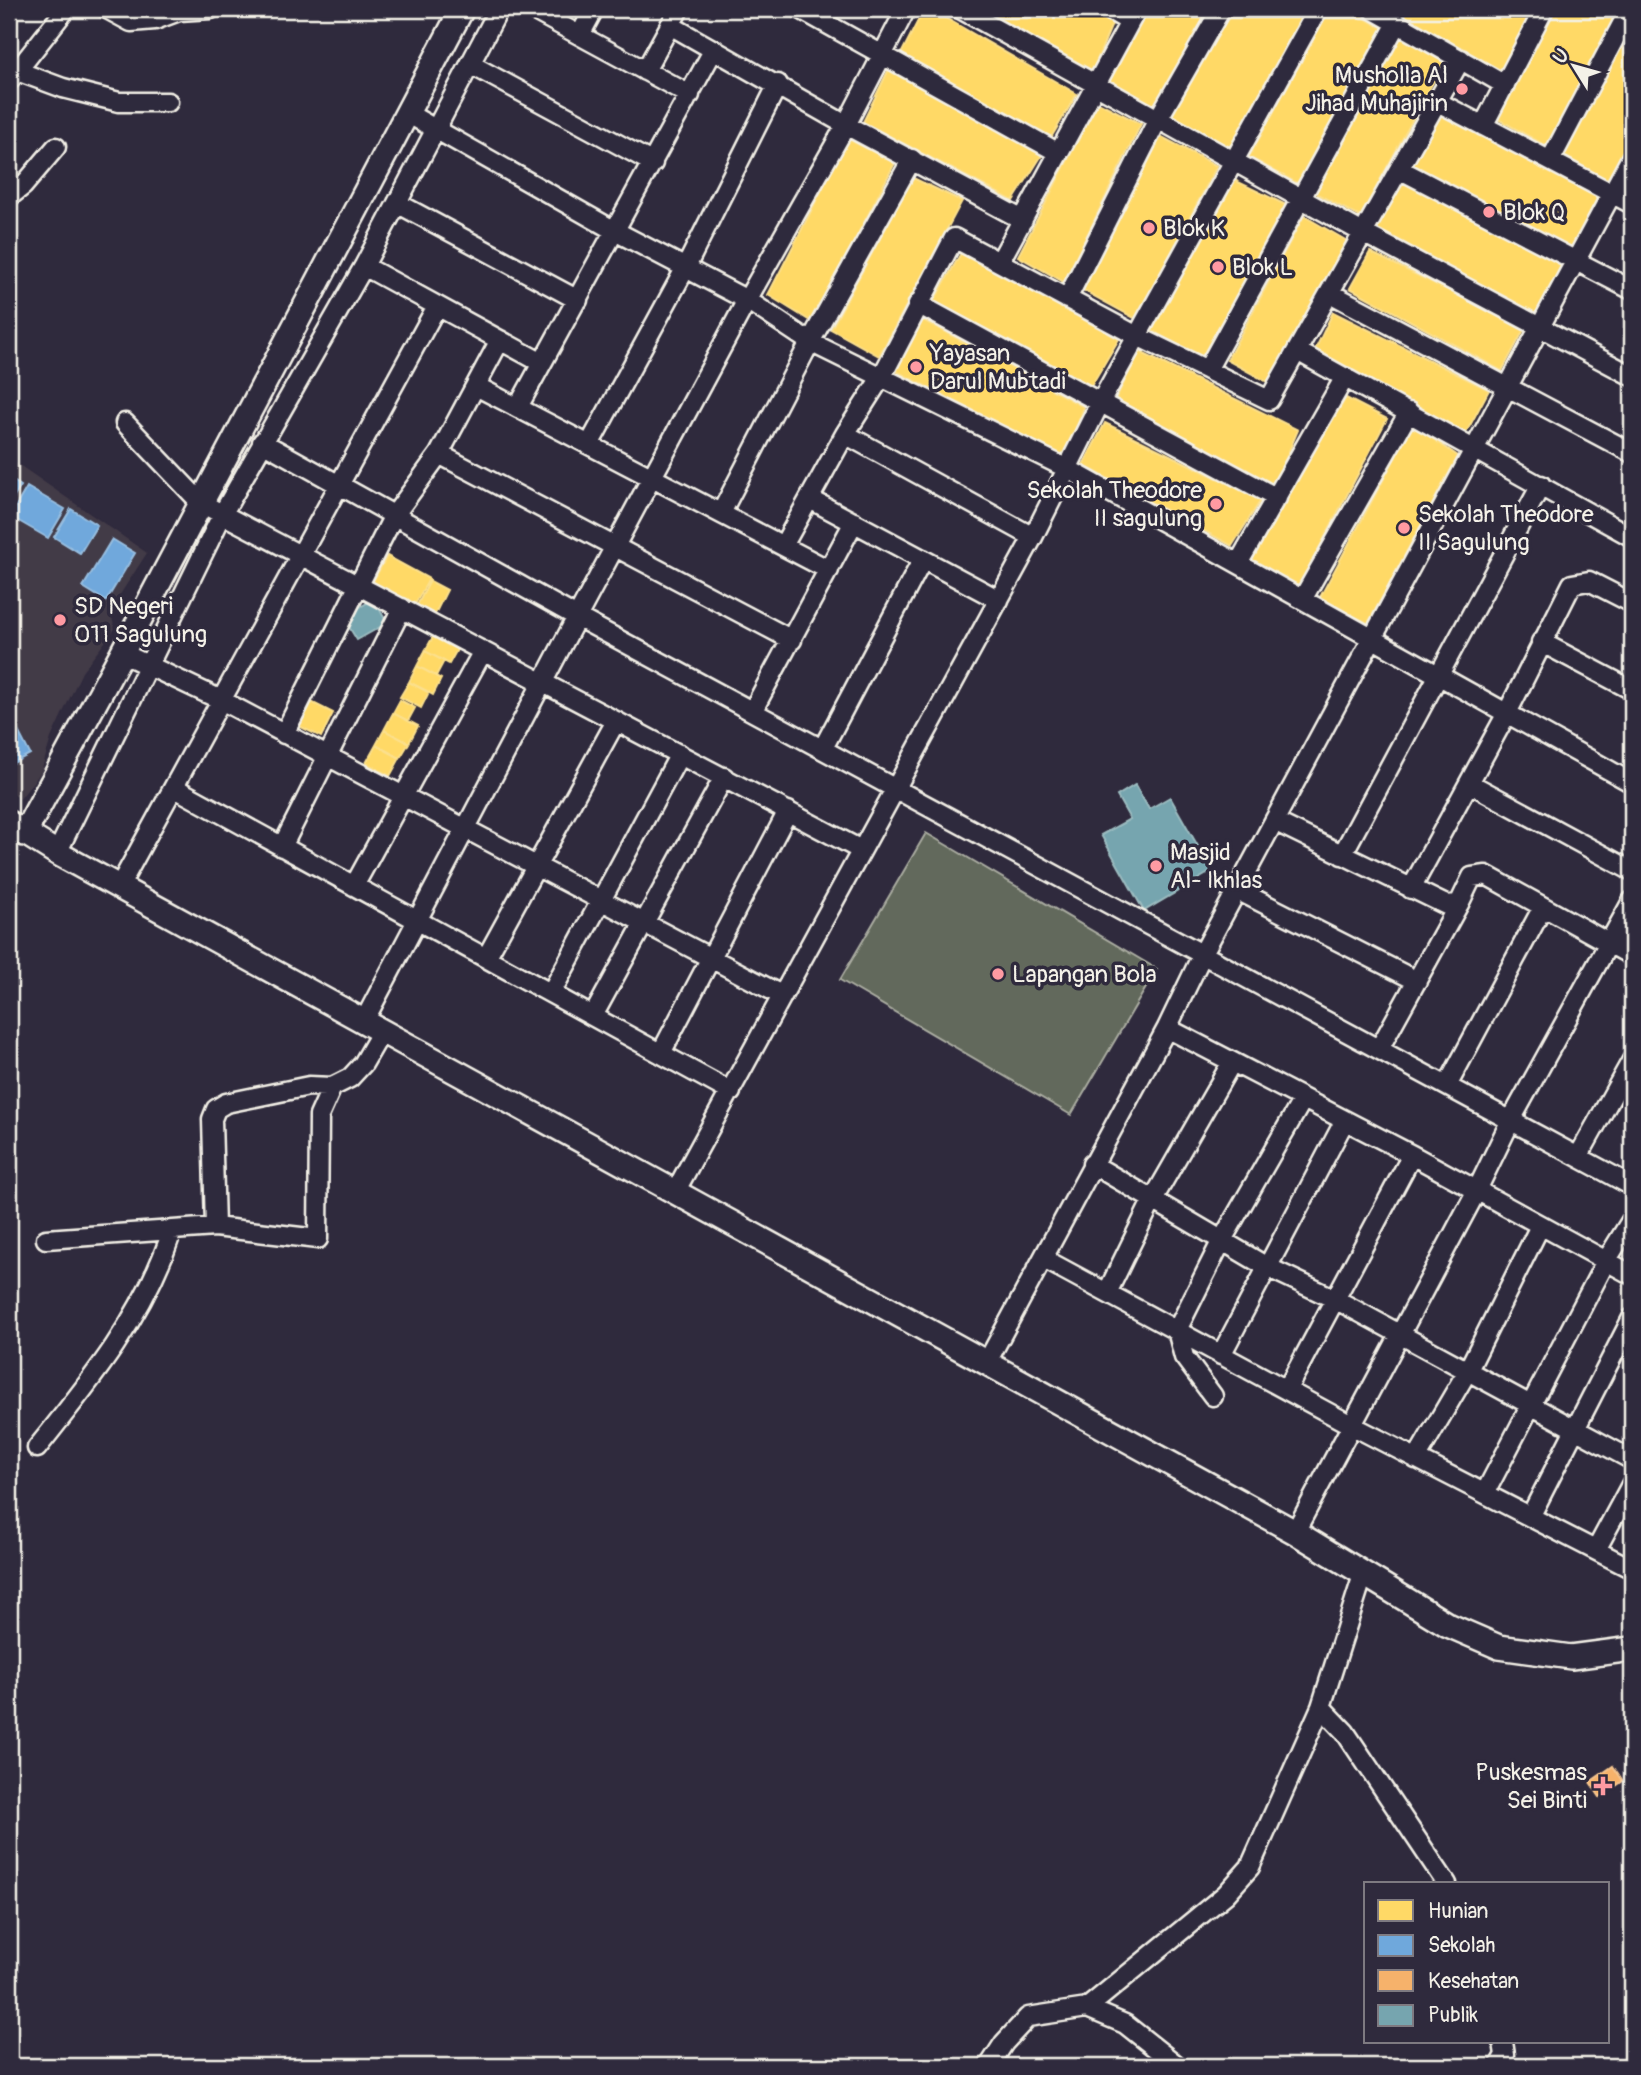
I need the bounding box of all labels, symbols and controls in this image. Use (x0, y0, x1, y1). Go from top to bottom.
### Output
north arrow (1540, 32, 1610, 102)
text: U (1548, 44, 1575, 69)
place label: Musholla Al Jihad Muhajirin (1305, 61, 1448, 118)
marker: Musholla Al Jihad Muhajirin (1454, 81, 1470, 97)
place label: Blok Q (1503, 198, 1565, 227)
marker: Blok Q (1481, 204, 1497, 220)
place label: Blok K (1163, 214, 1225, 243)
marker: Blok K (1141, 220, 1157, 236)
place label: Blok L (1232, 253, 1293, 282)
marker: Blok L (1210, 259, 1226, 275)
place label: Yayasan Darul Mubtadi (929, 339, 1066, 396)
marker: Yayasan Darul Mubtadi (908, 359, 924, 375)
place label: Sekolah Theodore II sagulung (1027, 476, 1202, 533)
marker: Sekolah Theodore II sagulung (1208, 496, 1224, 512)
place label: Sekolah Theodore II Sagulung (1418, 500, 1594, 557)
marker: Sekolah Theodore II Sagulung (1396, 520, 1412, 536)
place label: SD Negeri 011 Sagulung (74, 592, 207, 649)
marker: SD Negeri 011 Sagulung (52, 612, 68, 628)
place label: Masjid Al- Ikhlas (1170, 838, 1263, 895)
marker: Masjid Al- Ikhlas (1148, 858, 1164, 874)
place label: Lapangan Bola (1012, 960, 1157, 989)
marker: Lapangan Bola (990, 966, 1006, 982)
place label: Puskesmas Sei Binti (1475, 1758, 1587, 1815)
marker: Puskesmas Sei Binti (1593, 1776, 1613, 1796)
legend (1364, 1882, 1610, 2044)
text: Hunian (1428, 1898, 1489, 1925)
text: Sekolah (1428, 1932, 1495, 1959)
text: Kesehatan (1428, 1968, 1519, 1995)
text: Publik (1428, 2002, 1478, 2029)

